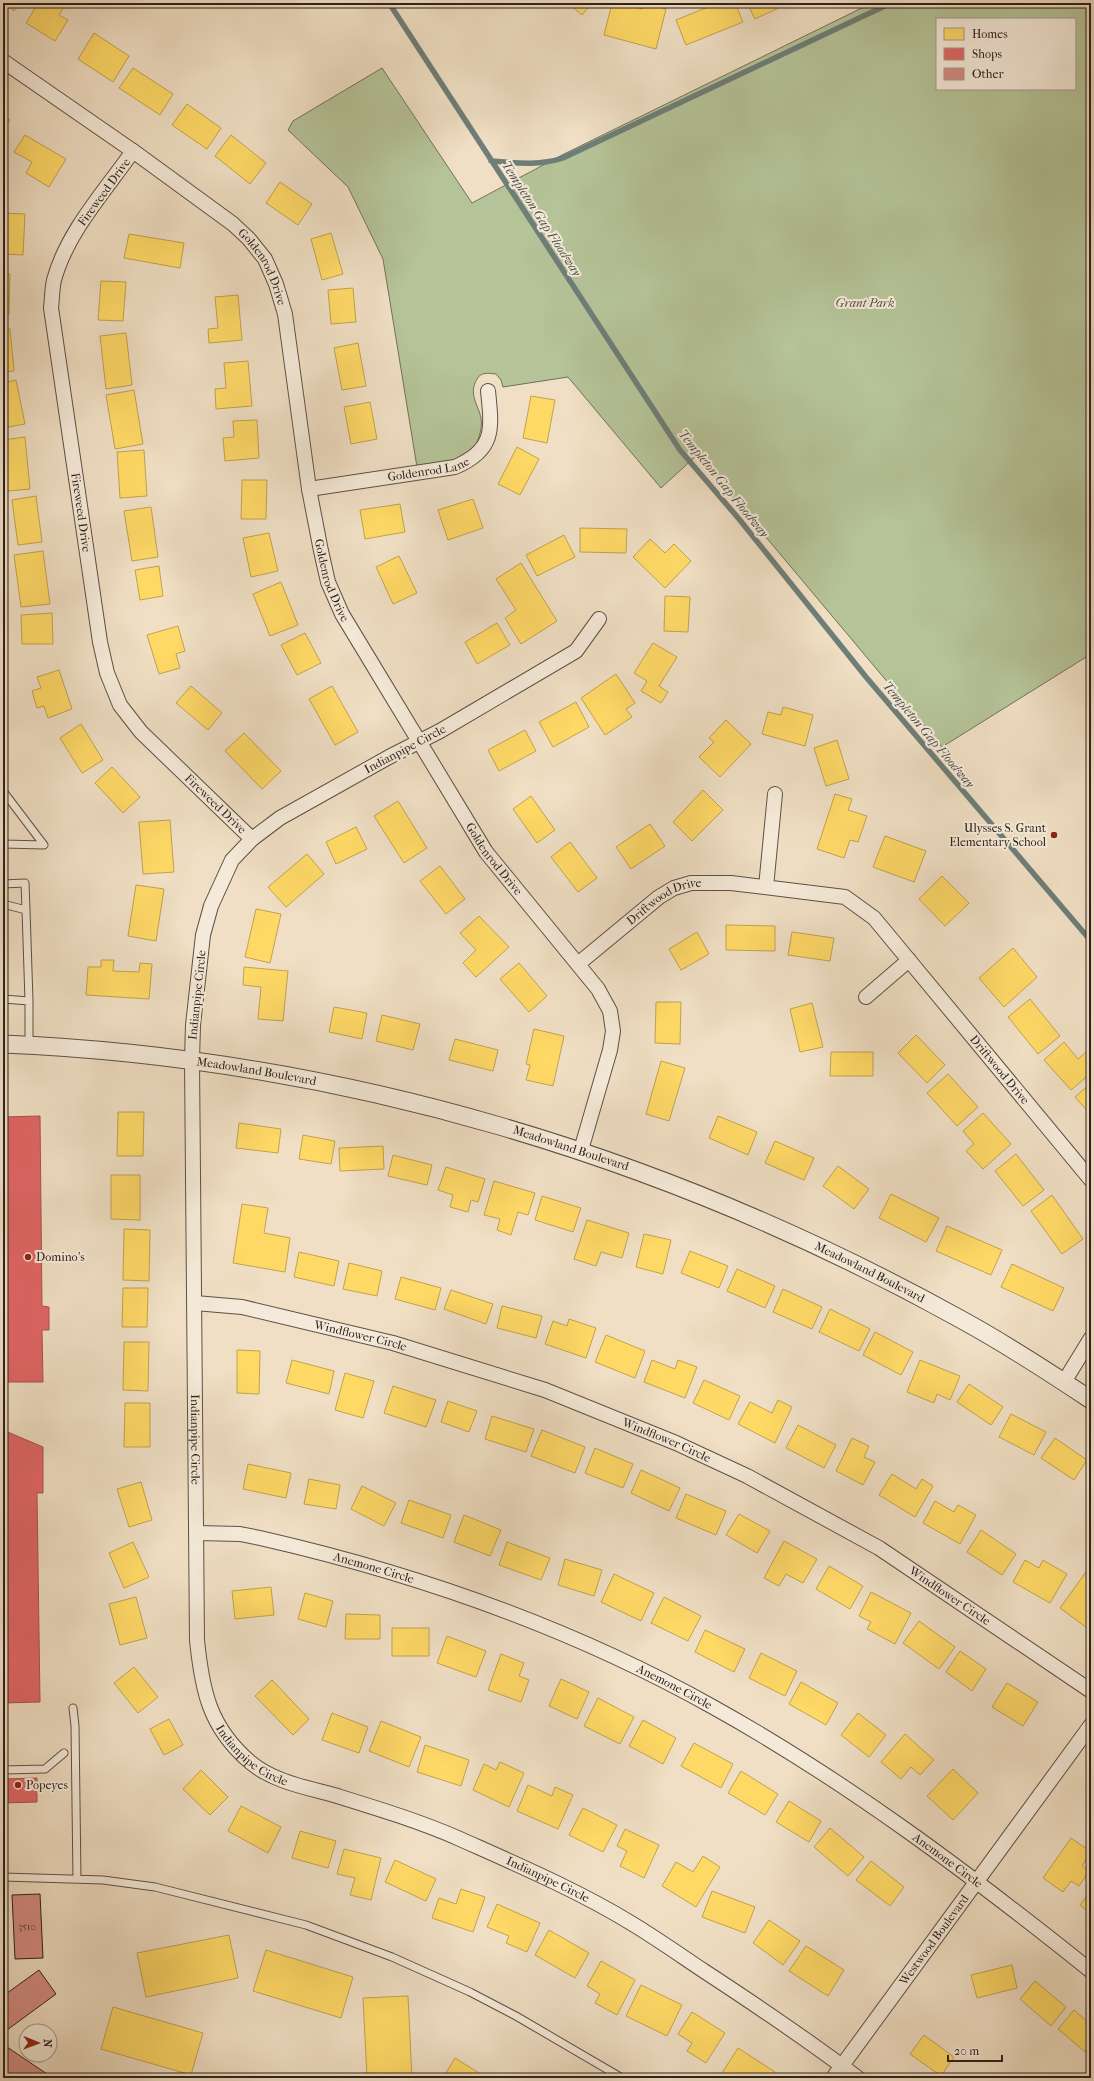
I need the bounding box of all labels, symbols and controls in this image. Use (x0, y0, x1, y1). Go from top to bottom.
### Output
legend (936, 18, 1076, 90)
text: Homes (972, 27, 1008, 41)
text: Shops (972, 47, 1002, 61)
text: Other (972, 67, 1004, 81)
street label: Fireweed Drive (75, 156, 133, 228)
water label: Templeton Gap Floodway (499, 158, 585, 279)
street label: Goldenrod Drive (235, 226, 289, 307)
park label: Grant Park (836, 296, 895, 310)
water label: Templeton Gap Floodway (675, 426, 772, 541)
street label: Goldenrod Lane (387, 454, 472, 484)
street label: Fireweed Drive (68, 472, 94, 553)
street label: Goldenrod Drive (312, 538, 352, 624)
water label: Templeton Gap Floodway (880, 678, 978, 791)
street label: Indianpipe Circle (362, 722, 448, 776)
street label: Fireweed Drive (182, 771, 249, 837)
street label: Goldenrod Drive (463, 820, 525, 898)
place label: Ulysses S. Grant Elementary School (949, 821, 1047, 849)
marker: Ulysses S. Grant Elementary School (1049, 830, 1059, 840)
street label: Driftwood Drive (624, 876, 701, 928)
street label: Indianpipe Circle (185, 949, 209, 1041)
street label: Driftwood Drive (967, 1032, 1032, 1107)
street label: Meadowland Boulevard (196, 1054, 318, 1088)
street label: Meadowland Boulevard (511, 1123, 631, 1173)
street label: Meadowland Boulevard (812, 1239, 928, 1306)
place label: Domino's (36, 1250, 85, 1264)
marker: Domino's (23, 1252, 33, 1262)
street label: Windflower Circle (312, 1317, 409, 1354)
street label: Indianpipe Circle (188, 1394, 203, 1485)
street label: Windflower Circle (619, 1415, 713, 1465)
street label: Anemone Circle (331, 1549, 416, 1586)
street label: Windflower Circle (906, 1563, 993, 1628)
street label: Anemone Circle (634, 1661, 715, 1712)
street label: Indianpipe Circle (213, 1722, 290, 1789)
place label: Popeyes (26, 1778, 68, 1792)
marker: Popeyes (13, 1780, 23, 1790)
street label: Anemone Circle (909, 1829, 985, 1891)
street label: Indianpipe Circle (504, 1854, 592, 1905)
street label: Westwood Boulevard (896, 1892, 972, 1989)
house number: 3510 (18, 1921, 36, 1933)
north arrow (18, 2023, 58, 2063)
scale bar (948, 2037, 1002, 2063)
text: N (41, 2039, 54, 2048)
text: 20 m (954, 2044, 979, 2058)

